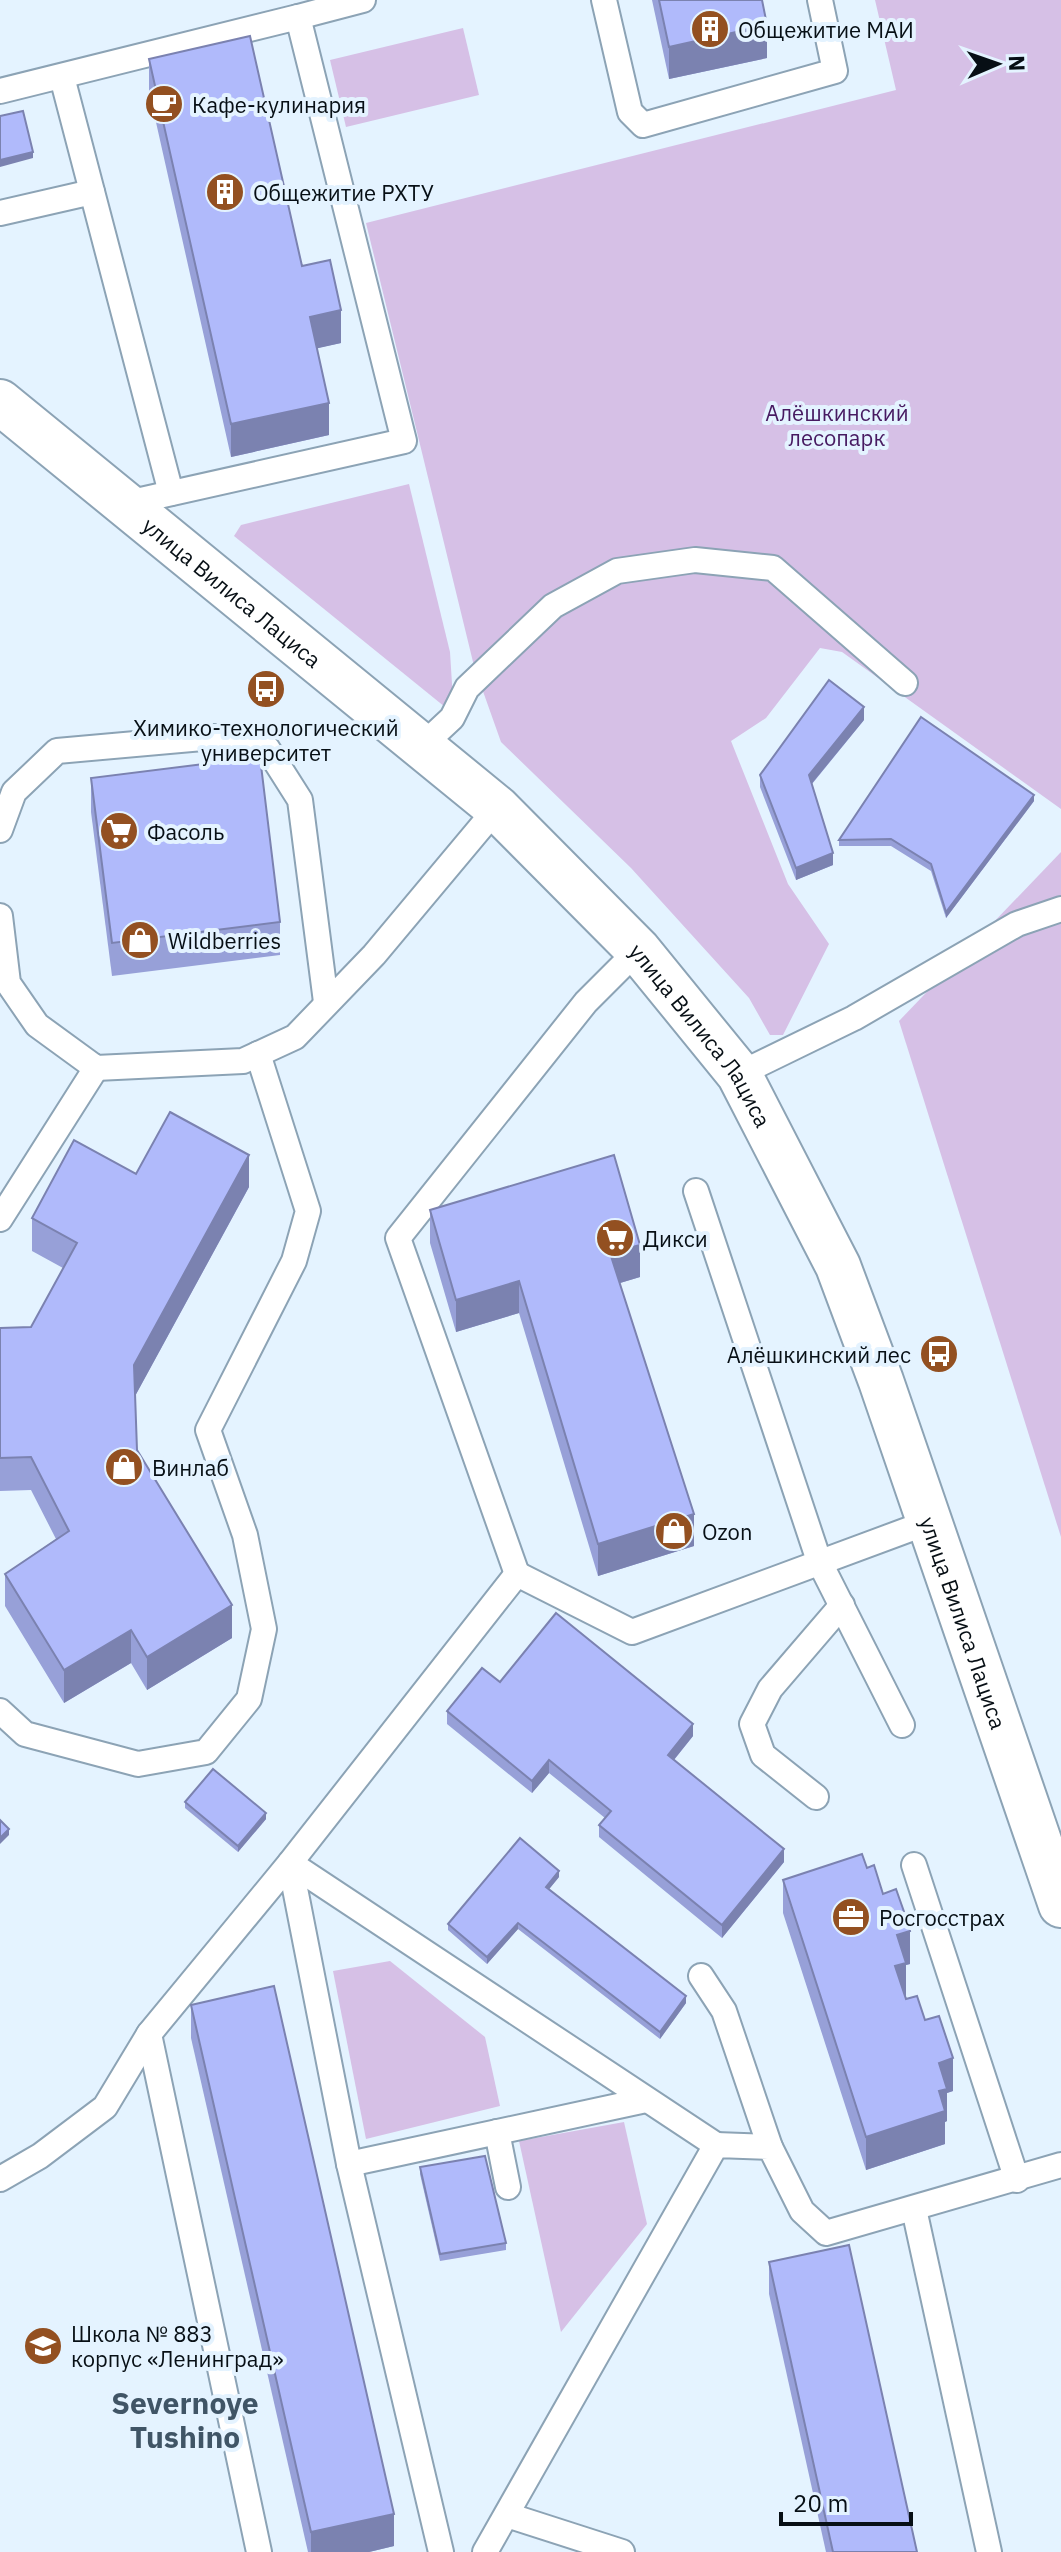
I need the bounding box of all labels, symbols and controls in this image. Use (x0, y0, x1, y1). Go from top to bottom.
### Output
building icon: Общежитие МАИ (689, 8, 731, 50)
place label: Общежитие МАИ (738, 15, 914, 44)
north arrow (957, 24, 1037, 104)
text: N (1003, 55, 1032, 72)
cafe icon: Кафе-кулинария (143, 83, 185, 125)
place label: Кафе-кулинария (192, 90, 366, 119)
building icon: Общежитие РХТУ (204, 171, 246, 213)
place label: Общежитие РХТУ (253, 178, 434, 207)
park label: Алёшкинский лесопарк (765, 398, 909, 452)
street label: улица Вилиса Лациса (137, 510, 328, 674)
bus stop icon: Химико-технологический университет (245, 668, 287, 710)
place label: Химико-технологический университет (133, 713, 399, 767)
supermarket icon: Фасоль (98, 810, 140, 852)
place label: Фасоль (147, 817, 224, 846)
shop icon: Wildberries (119, 919, 161, 961)
place label: Wildberries (168, 926, 281, 955)
street label: улица Вилиса Лациса (623, 937, 778, 1132)
supermarket icon: Дикси (594, 1217, 636, 1259)
place label: Дикси (643, 1224, 708, 1253)
bus stop icon: Алёшкинский лес (918, 1333, 960, 1375)
place label: Алёшкинский лес (727, 1340, 911, 1369)
shop icon: Винлаб (103, 1446, 145, 1488)
place label: Винлаб (152, 1453, 229, 1482)
shop icon: Ozon (653, 1510, 695, 1552)
street label: улица Вилиса Лациса (914, 1513, 1014, 1733)
place label: Ozon (702, 1517, 752, 1546)
office icon: Росгосстрах (830, 1896, 872, 1938)
place label: Росгосстрах (879, 1903, 1005, 1932)
place label: Школа № 883 корпус «Ленинград» (71, 2319, 283, 2373)
school or university icon: Школа № 883 корпус «Ленинград» (22, 2325, 64, 2367)
district label: Severnoye Tushino (111, 2383, 259, 2456)
scale bar (781, 2476, 911, 2526)
text: 20 m (793, 2487, 848, 2519)

